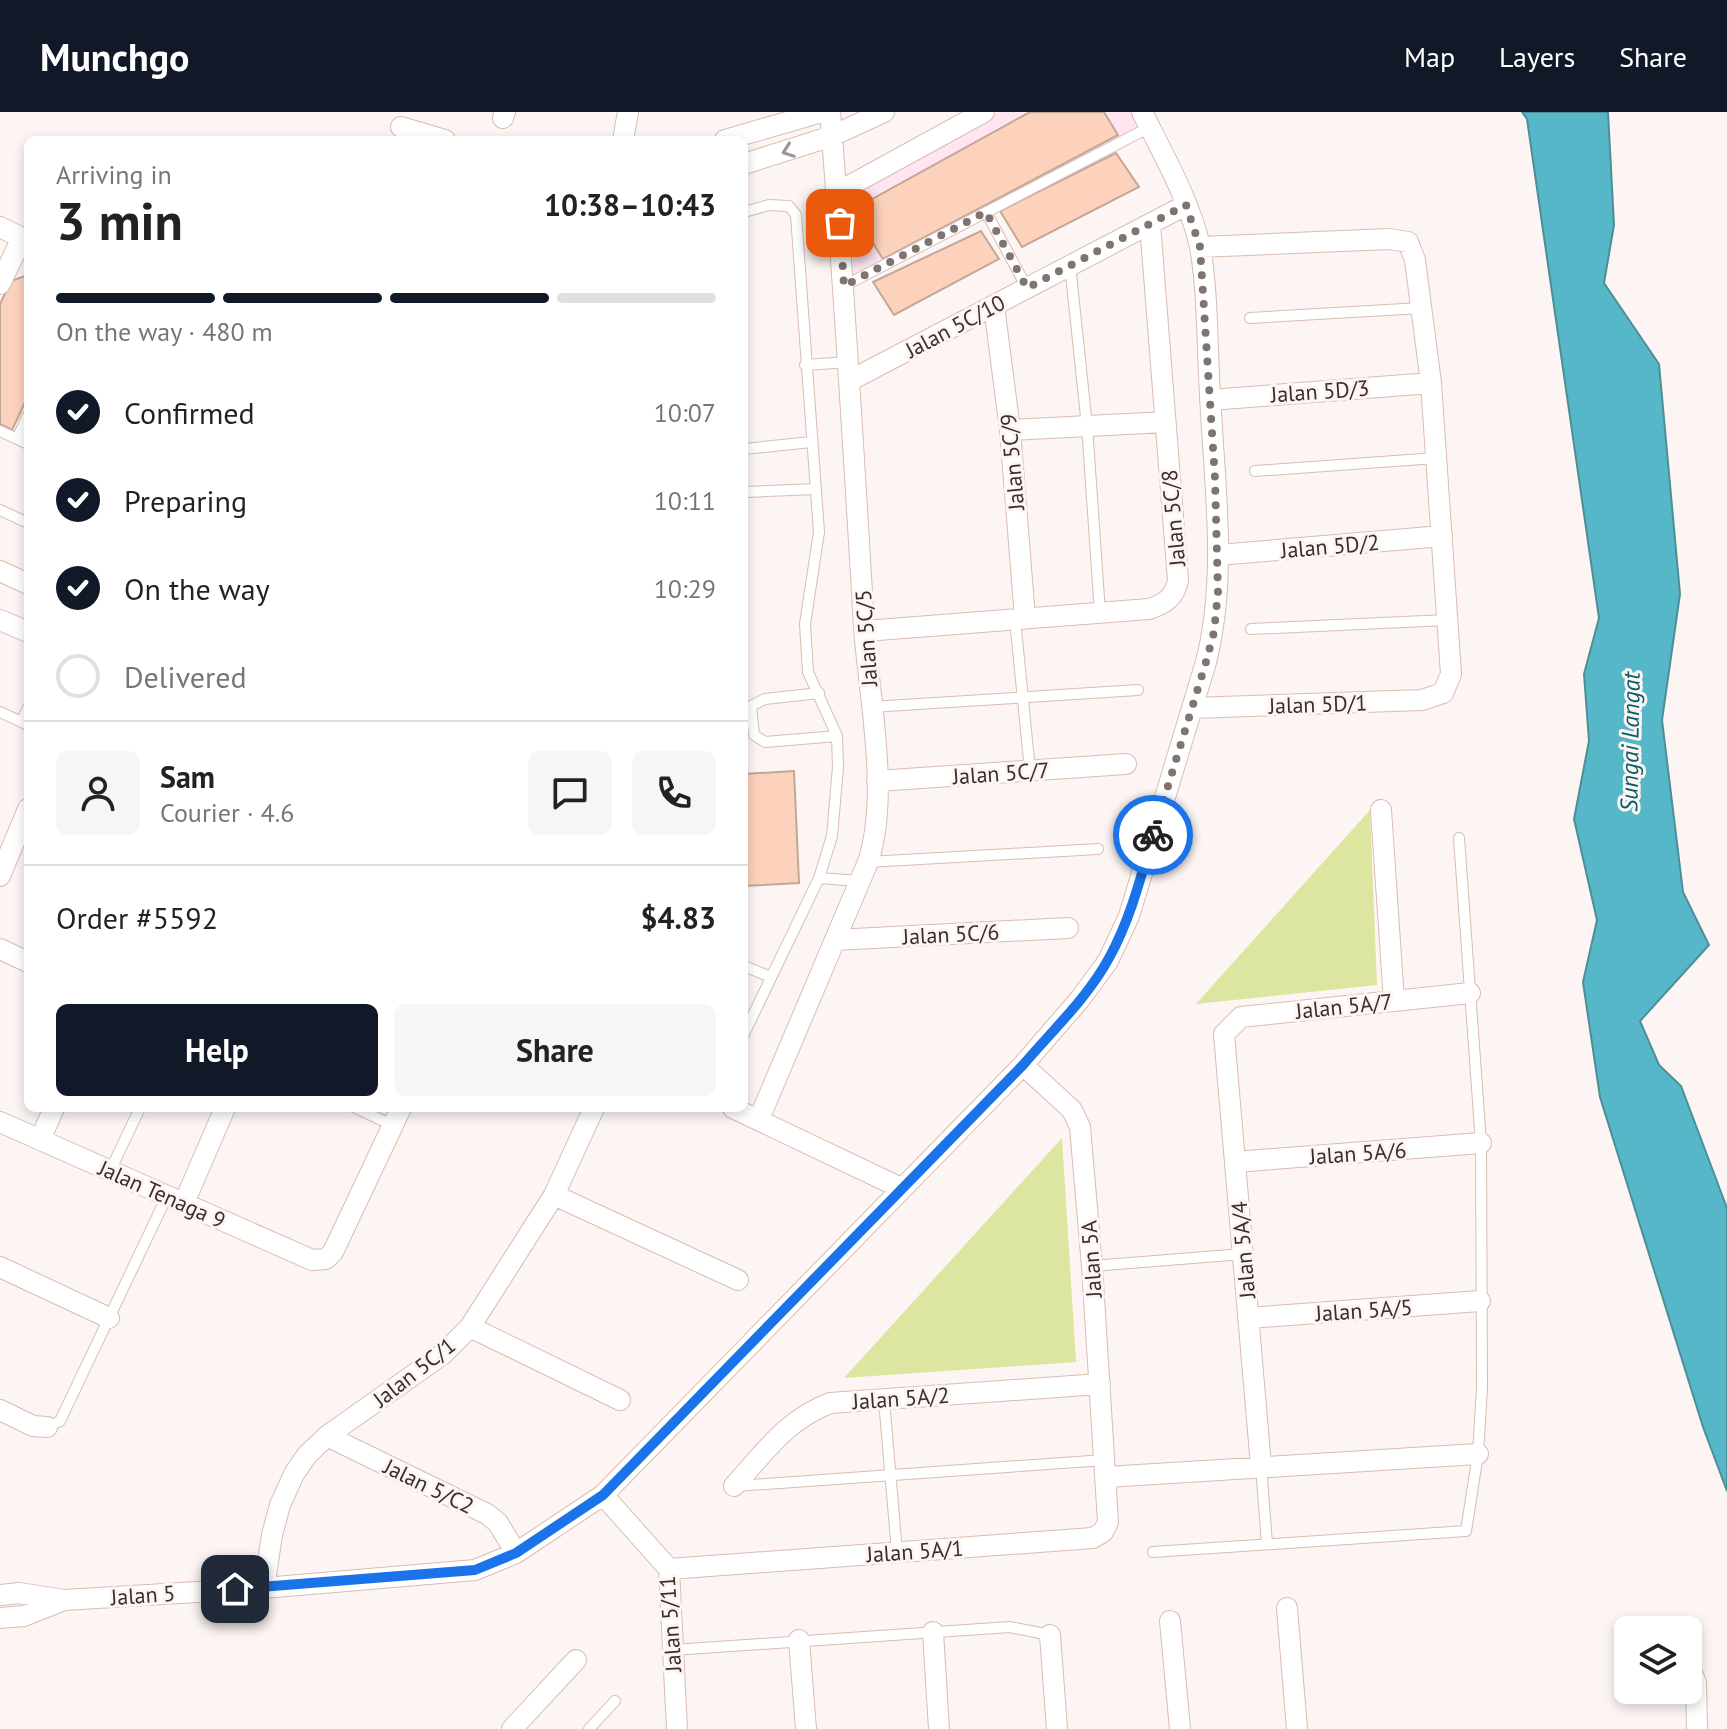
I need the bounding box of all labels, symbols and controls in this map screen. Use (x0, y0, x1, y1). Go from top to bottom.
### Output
text: Munchgo (40, 32, 190, 81)
text: Map (1404, 38, 1455, 75)
text: Layers (1499, 38, 1575, 75)
text: Share (1619, 38, 1687, 75)
one-way arrow (782, 141, 796, 158)
text: Arriving in (56, 158, 172, 191)
text: 10:38–10:43 (544, 185, 716, 224)
text: 3 min (56, 187, 183, 254)
pin (806, 189, 874, 257)
icon: bag (818, 201, 862, 245)
street label: Jalan 5C/10 (899, 288, 1010, 364)
text: On the way · 480 m (56, 315, 273, 348)
street label: Jalan 5D/3 (1269, 374, 1370, 408)
icon: check (56, 390, 100, 434)
text: Confirmed (124, 393, 255, 432)
text: 10:07 (654, 396, 716, 429)
street label: Jalan 5C/9 (994, 413, 1030, 512)
street label: Jalan 5C/8 (1155, 469, 1191, 568)
icon: check (56, 478, 100, 522)
text: Preparing (124, 481, 247, 520)
text: 10:11 (654, 484, 716, 517)
street label: Jalan 5D/2 (1279, 528, 1380, 564)
icon: check (56, 566, 100, 610)
text: On the way (124, 569, 270, 608)
text: 10:29 (654, 572, 716, 605)
street label: Jalan 5C/5 (849, 589, 883, 688)
text: Delivered (124, 657, 247, 696)
water label: Sungai Langat (1613, 670, 1647, 812)
street label: Jalan 5D/1 (1267, 688, 1368, 720)
button: person (56, 751, 140, 835)
button: chat (528, 751, 612, 835)
button: phone (632, 751, 716, 835)
street label: Jalan 5C/7 (951, 756, 1050, 790)
text: Sam (160, 757, 215, 796)
courier (1113, 795, 1193, 875)
text: Courier · 4.6 (160, 796, 294, 829)
icon: bike (1131, 813, 1175, 857)
text: Order #5592 (56, 898, 218, 937)
text: $4.83 (641, 898, 716, 937)
street label: Jalan 5C/6 (901, 917, 1000, 951)
street label: Jalan 5A/7 (1293, 987, 1394, 1025)
button: Help (56, 1004, 378, 1096)
button: Share (394, 1004, 716, 1096)
street label: Jalan 5A/6 (1308, 1136, 1407, 1170)
street label: Jalan Tenaga 9 (93, 1153, 230, 1234)
street label: Jalan 5A/4 (1225, 1200, 1261, 1301)
street label: Jalan 5A (1074, 1219, 1108, 1300)
street label: Jalan 5A/5 (1314, 1293, 1413, 1327)
street label: Jalan 5C/1 (366, 1331, 461, 1413)
street label: Jalan 5A/2 (851, 1381, 950, 1415)
street label: Jalan 5/C2 (378, 1452, 479, 1520)
street label: Jalan 5A/1 (865, 1534, 964, 1568)
pin (201, 1555, 269, 1623)
icon: home (213, 1567, 257, 1611)
street label: Jalan 5/11 (653, 1575, 687, 1674)
street label: Jalan 5 (109, 1579, 176, 1611)
map controls (1614, 1616, 1702, 1704)
button: layers (1614, 1616, 1702, 1704)

